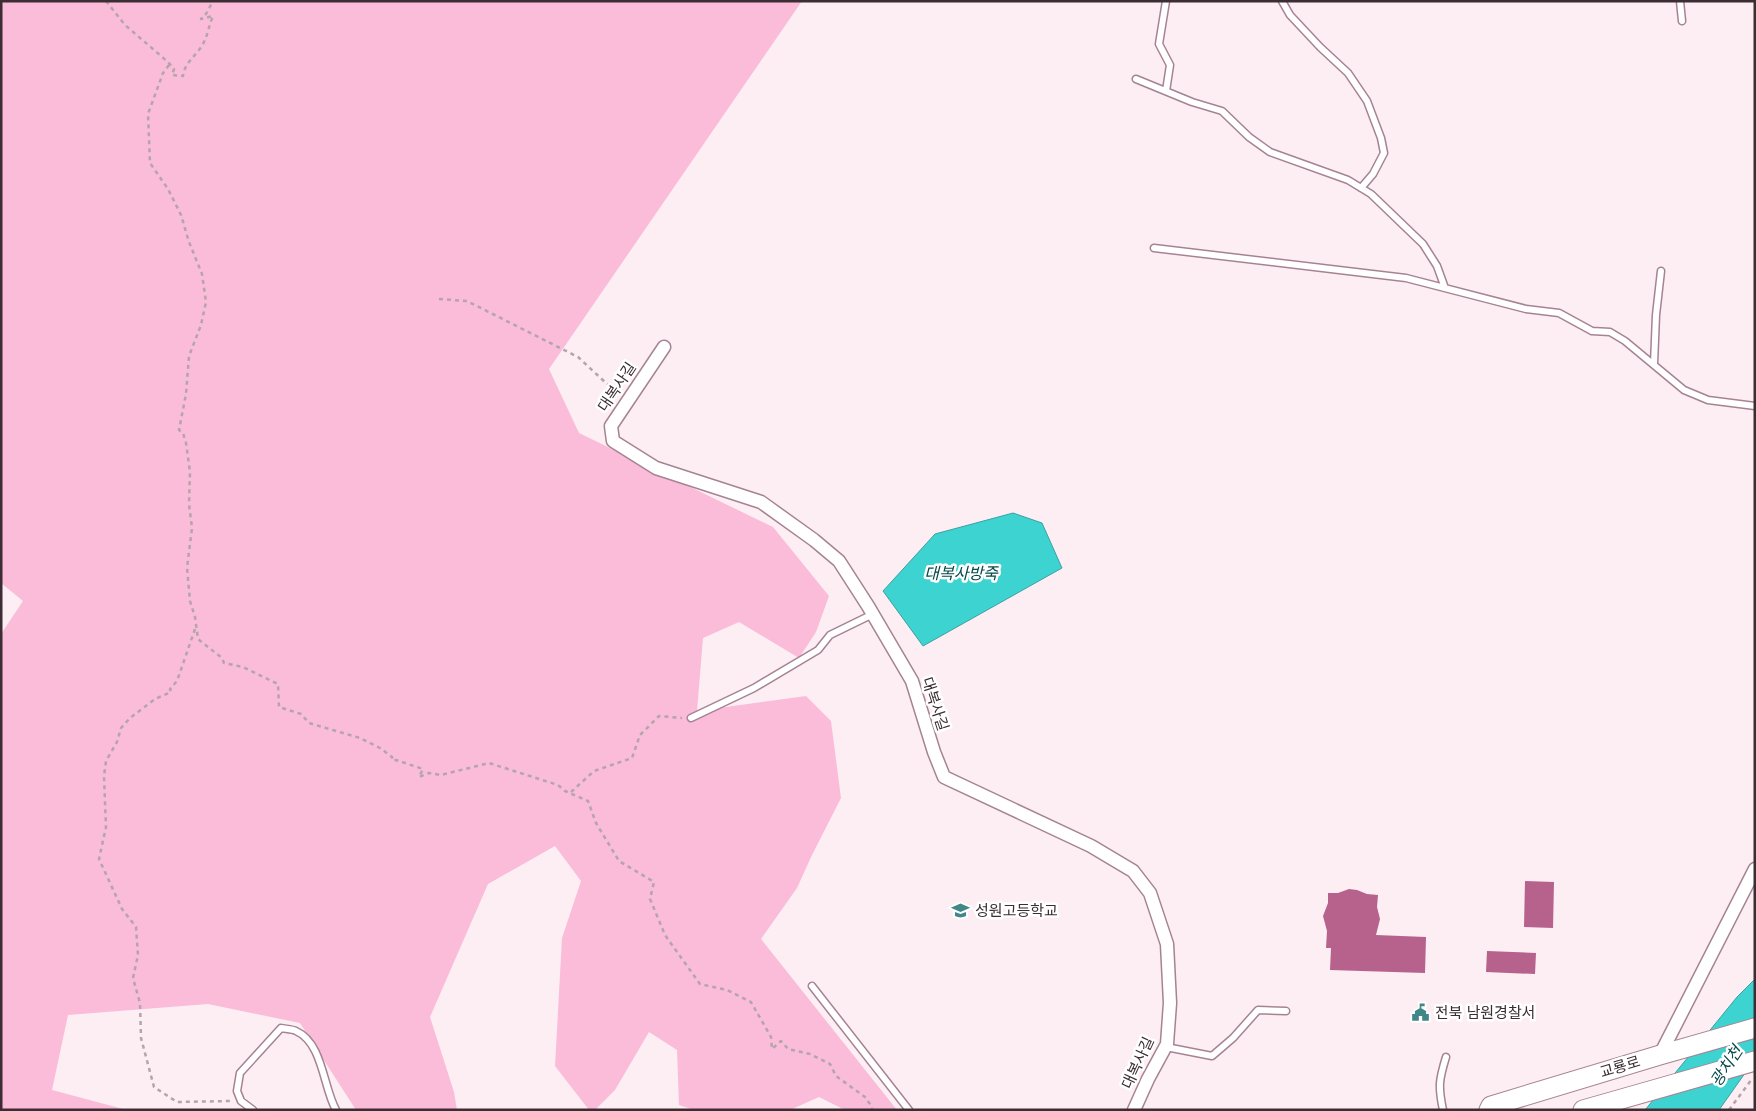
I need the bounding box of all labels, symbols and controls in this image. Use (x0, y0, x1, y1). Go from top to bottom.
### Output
street label: 대복사길 (592, 358, 640, 415)
water label: 대복사방죽 (924, 562, 999, 584)
street label: 대복사길 (918, 674, 954, 733)
place label: 성원고등학교 (975, 900, 1058, 920)
school or university icon: 성원고등학교 (951, 901, 971, 921)
place label: 전북 남원경찰서 (1435, 1002, 1536, 1022)
public building icon: 전북 남원경찰서 (1411, 1003, 1431, 1023)
street label: 대복사길 (1116, 1033, 1158, 1092)
water label: 광치천 (1705, 1040, 1748, 1091)
street label: 교룡로 (1597, 1050, 1642, 1082)

